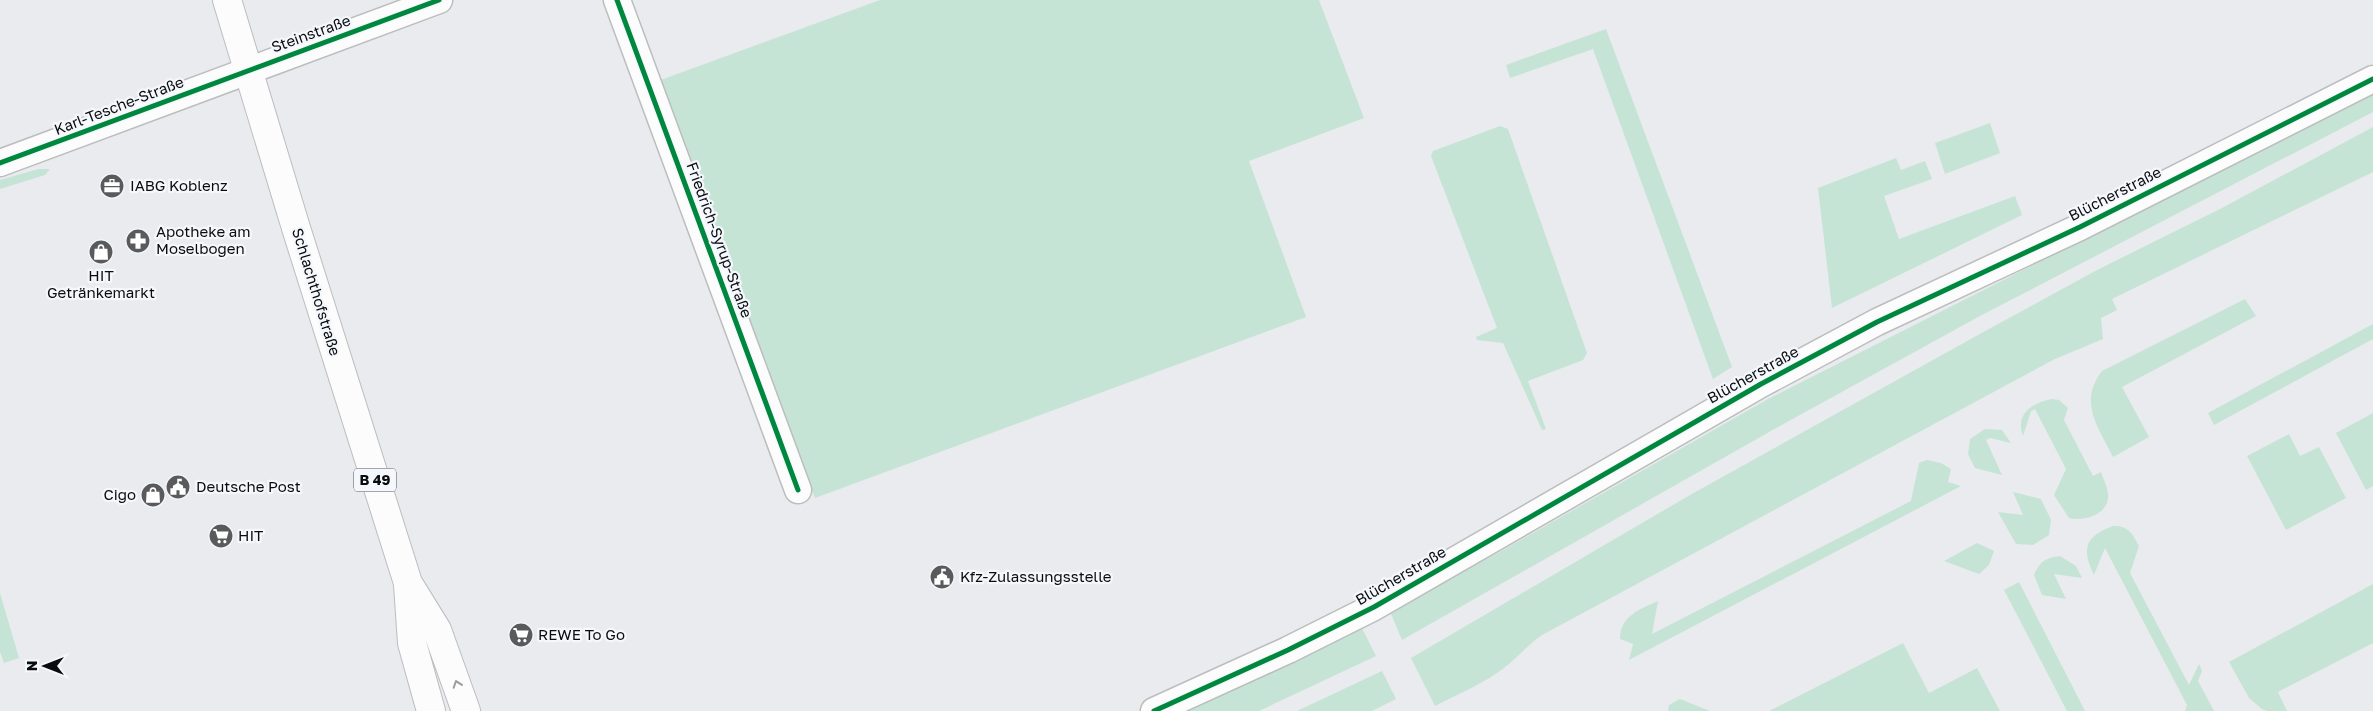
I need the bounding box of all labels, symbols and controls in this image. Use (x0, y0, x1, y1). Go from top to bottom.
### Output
street label: Steinstraße (269, 10, 353, 56)
street label: Karl-Tesche-Straße (51, 72, 186, 138)
street label: Friedrich-Syrup-Straße (683, 159, 757, 320)
street label: Blücherstraße (2065, 162, 2164, 224)
office icon: IABG Koblenz (99, 173, 125, 199)
place label: IABG Koblenz (130, 176, 228, 194)
place label: Apotheke am Moselbogen (156, 222, 251, 257)
street label: Schlachthofstraße (289, 226, 345, 358)
pharmacy icon: Apotheke am Moselbogen (125, 228, 151, 254)
shop icon: HIT Getränkemarkt (88, 239, 114, 265)
place label: HIT Getränkemarkt (47, 266, 155, 301)
street label: Blücherstraße (1704, 342, 1801, 407)
road number: B 49 (354, 468, 396, 492)
public building icon: Deutsche Post (165, 474, 191, 500)
place label: Deutsche Post (196, 477, 301, 495)
shop icon: Cigo (140, 482, 166, 508)
place label: Cigo (104, 485, 136, 503)
supermarket icon: HIT (208, 523, 234, 549)
place label: HIT (238, 526, 263, 544)
street label: Blücherstraße (1352, 542, 1449, 608)
public building icon: Kfz-Zulassungsstelle (929, 564, 955, 590)
place label: Kfz-Zulassungsstelle (960, 567, 1112, 585)
supermarket icon: REWE To Go (508, 622, 534, 648)
place label: REWE To Go (538, 625, 625, 643)
north arrow (20, 641, 70, 691)
text: N (23, 661, 40, 671)
one-way arrow (453, 680, 463, 689)

